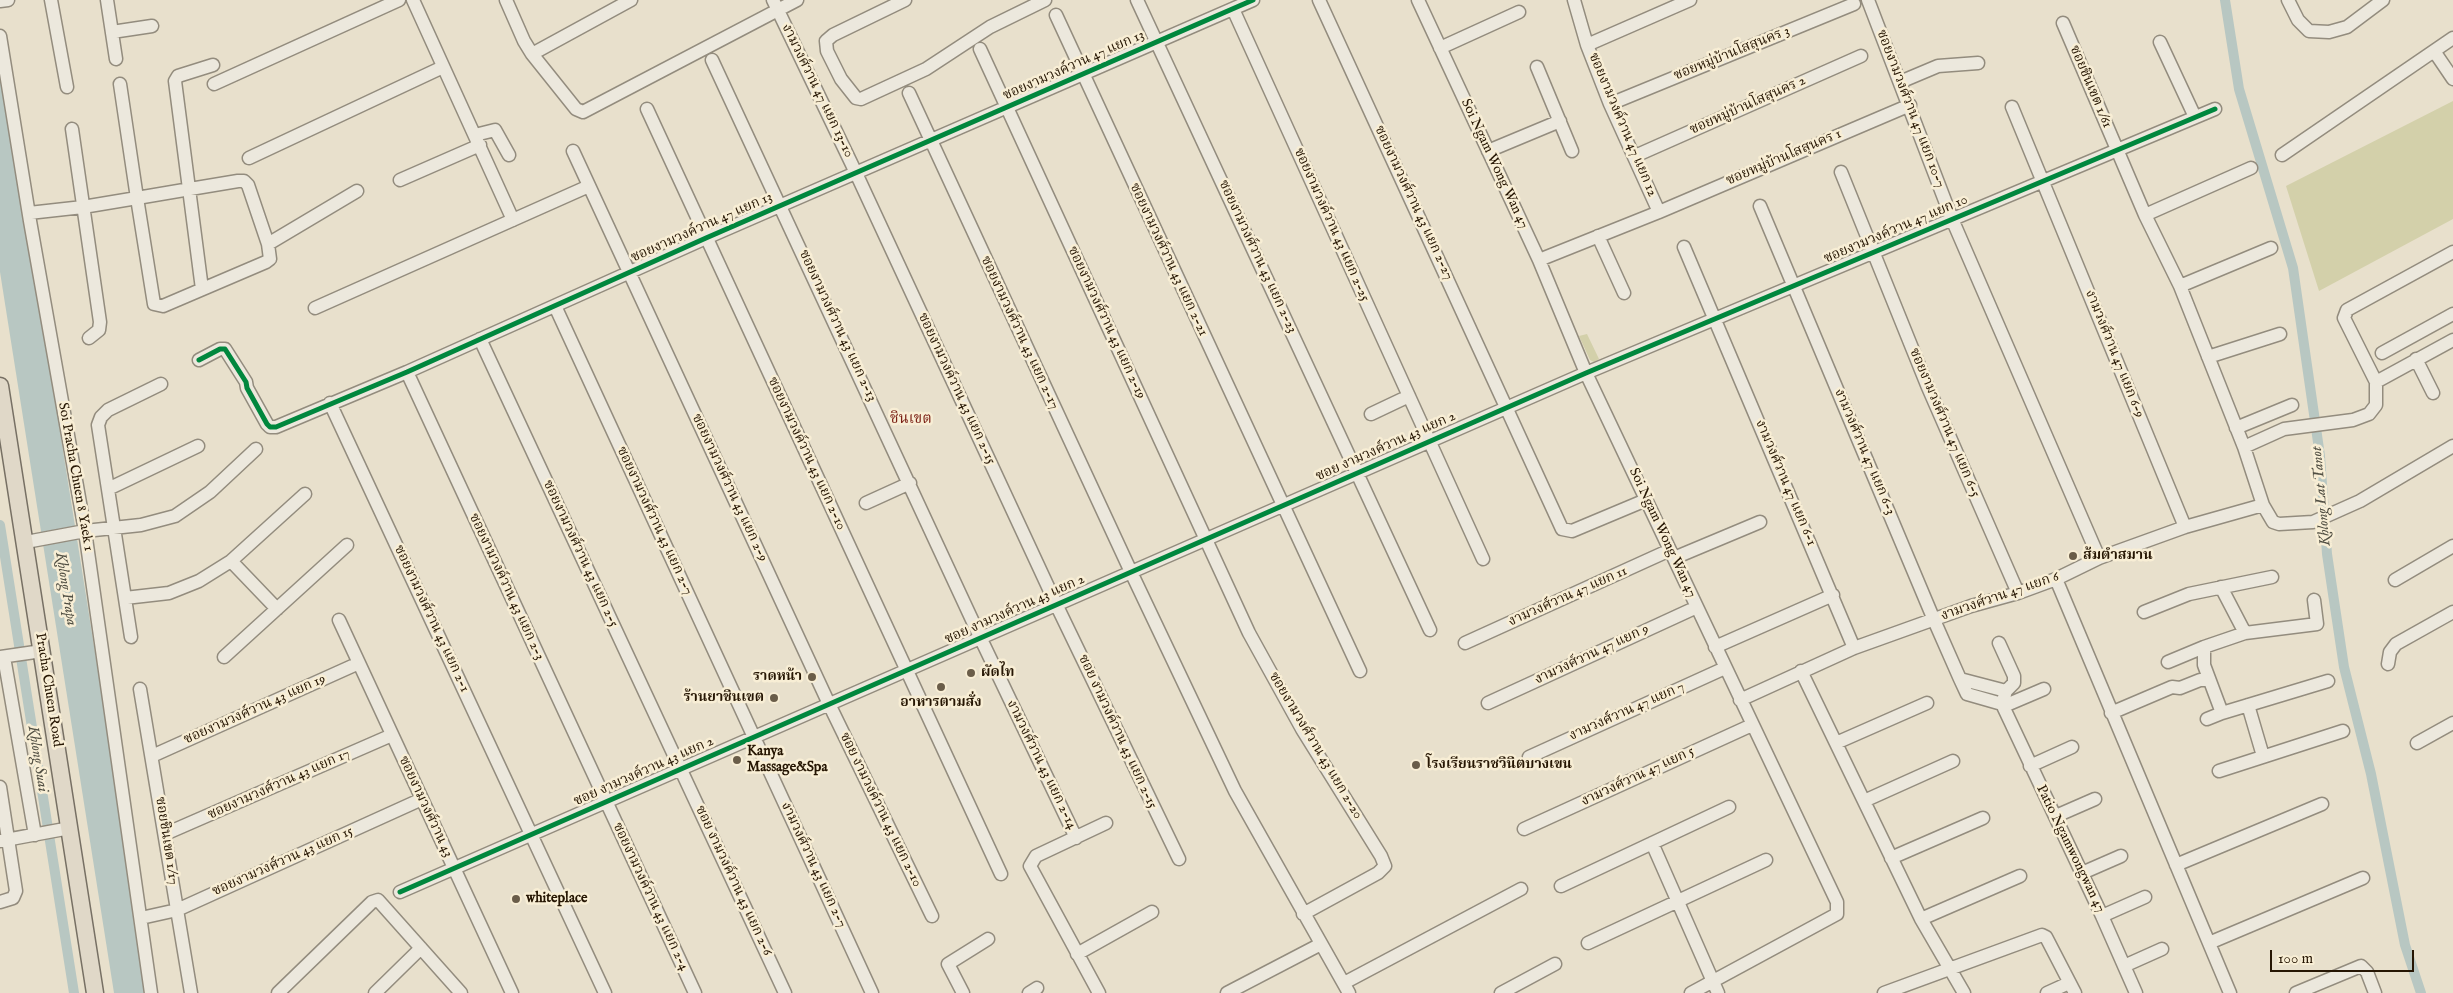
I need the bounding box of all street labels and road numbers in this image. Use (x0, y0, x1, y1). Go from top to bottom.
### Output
street label: งามวงศ์วาน 47 แยก 13-10 (777, 21, 857, 161)
street label: ซอยหมู่บ้านโสสุนคร 3 (1672, 23, 1792, 85)
street label: ซอยงามวงค์วาน 47 แยก 13 (1001, 27, 1147, 105)
street label: ซอยงามวงศ์วาน 47 แยก 10-7 (1872, 28, 1948, 190)
street label: ซอยชินเขต 1/61 (2065, 43, 2115, 131)
street label: ซอยงามวงค์วาน 47 แยก 12 (1584, 51, 1660, 199)
street label: ซอยหมู่บ้านโสสุนคร 2 (1688, 73, 1808, 139)
street label: Soi Ngam Wong Wan 47 (1457, 97, 1531, 231)
street label: ซอยงามวงศ์วาน 43 แยก 2-27 (1370, 123, 1456, 283)
street label: ซอยหมู่บ้านโสสุนคร 1 (1724, 126, 1844, 190)
street label: ซอยงามวงค์วาน 43 แยก 2-25 (1289, 146, 1373, 304)
street label: ซอยงามวงศ์วาน 43 แยก 2-23 (1214, 178, 1300, 336)
street label: ซอยงามวงศ์วาน 43 แยก 2-21 (1125, 181, 1211, 339)
street label: ซอยงามวงค์วาน 47 แยก 13 (629, 189, 775, 267)
street label: ซอยงามวงค์วาน 47 แยก 10 (1822, 192, 1970, 268)
street label: ซอยงามวงศ์วาน 43 แยก 2-19 (1063, 244, 1149, 402)
street label: ซอยงามวงศ์วาน 43 แยก 2-13 (794, 247, 880, 405)
street label: ซอยงามวงศ์วาน 43 แยก 2-17 (976, 254, 1062, 412)
street label: งามวงศ์วาน 47 แยก 6-9 (2081, 288, 2147, 420)
street label: ซอยงามวงค์วาน 43 แยก 2-15 (913, 311, 999, 467)
street label: ซอยงามวงศ์วาน 47 แยก 6-5 (1905, 346, 1983, 500)
street label: ซอยงามวงค์วาน 43 แยก 2-10 (763, 375, 849, 533)
street label: งามวงศ์วาน 47 แยก 6-3 (1830, 386, 1898, 518)
street label: Soi Pracha Chuen 8 Yaek 1 (54, 401, 96, 553)
street label: ซอย งามวงค์วาน 43 แยก 2 (1313, 409, 1459, 485)
street label: ซอยงามวงศ์วาน 43 แยก 2-9 (687, 411, 771, 565)
street label: งามวงศ์วาน 47 แยก 6-1 (1751, 417, 1819, 549)
street label: ซอยงามวงศ์วาน 43 แยก 2-7 (612, 444, 696, 598)
street label: Soi Ngam Wong Wan 47 (1625, 466, 1699, 600)
street label: ซอยงามวงศ์วาน 43 แยก 2-5 (539, 478, 621, 630)
street label: ซอยงามวงค์วาน 43 แยก 2-3 (465, 511, 547, 663)
street label: ซอยงามวงศ์วาน 43 แยก 2-1 (390, 543, 472, 695)
street label: งามวงศ์วาน 47 แยก 11 (1506, 563, 1630, 631)
street label: งามวงศ์วาน 47 แยก 6 (1939, 569, 2061, 625)
street label: ซอย งามวงค์วาน 43 แยก 2 (942, 572, 1088, 648)
street label: งามวงศ์วาน 47 แยก 9 (1532, 621, 1652, 689)
street label: Pracha Chuen Road (31, 632, 65, 748)
street label: ซอย งามวงค์วาน 43 แยก 2-15 (1074, 652, 1160, 812)
street label: ซอยงามวงศ์วาน 43 แยก 2-20 (1264, 669, 1366, 823)
street label: ซอยงามวงศ์วาน 43 แยก 19 (182, 671, 328, 749)
street label: งามวงศ์วาน 47 แยก 7 (1567, 679, 1687, 745)
street label: งามวงศ์วาน 43 แยก 2-14 (1002, 697, 1080, 833)
street label: ซอย งามวงค์วาน 43 แยก 2-10 (835, 730, 925, 890)
street label: ซอย งามวงค์วาน 43 แยก 2 (571, 734, 717, 810)
street label: งามวงศ์วาน 47 แยก 5 (1579, 743, 1697, 811)
street label: ซอยงามวงศ์วาน 43 แยก 17 (205, 746, 353, 824)
street label: ซอยงามวงศ์วาน 43 (394, 754, 456, 860)
street label: Patio Ngamwongwan 47 (2032, 783, 2108, 915)
street label: ซอยชินเขต 1/17 (151, 796, 181, 886)
street label: งามวงศ์วาน 43 แยก 2-7 (777, 800, 849, 930)
street label: ซอย งามวงค์วาน 43 แยก 2-6 (691, 803, 775, 959)
street label: ซอยงามวงค์วาน 43 แยก 2-4 (608, 820, 692, 974)
street label: ซอยงามวงศ์วาน 43 แยก 15 (210, 823, 356, 901)

